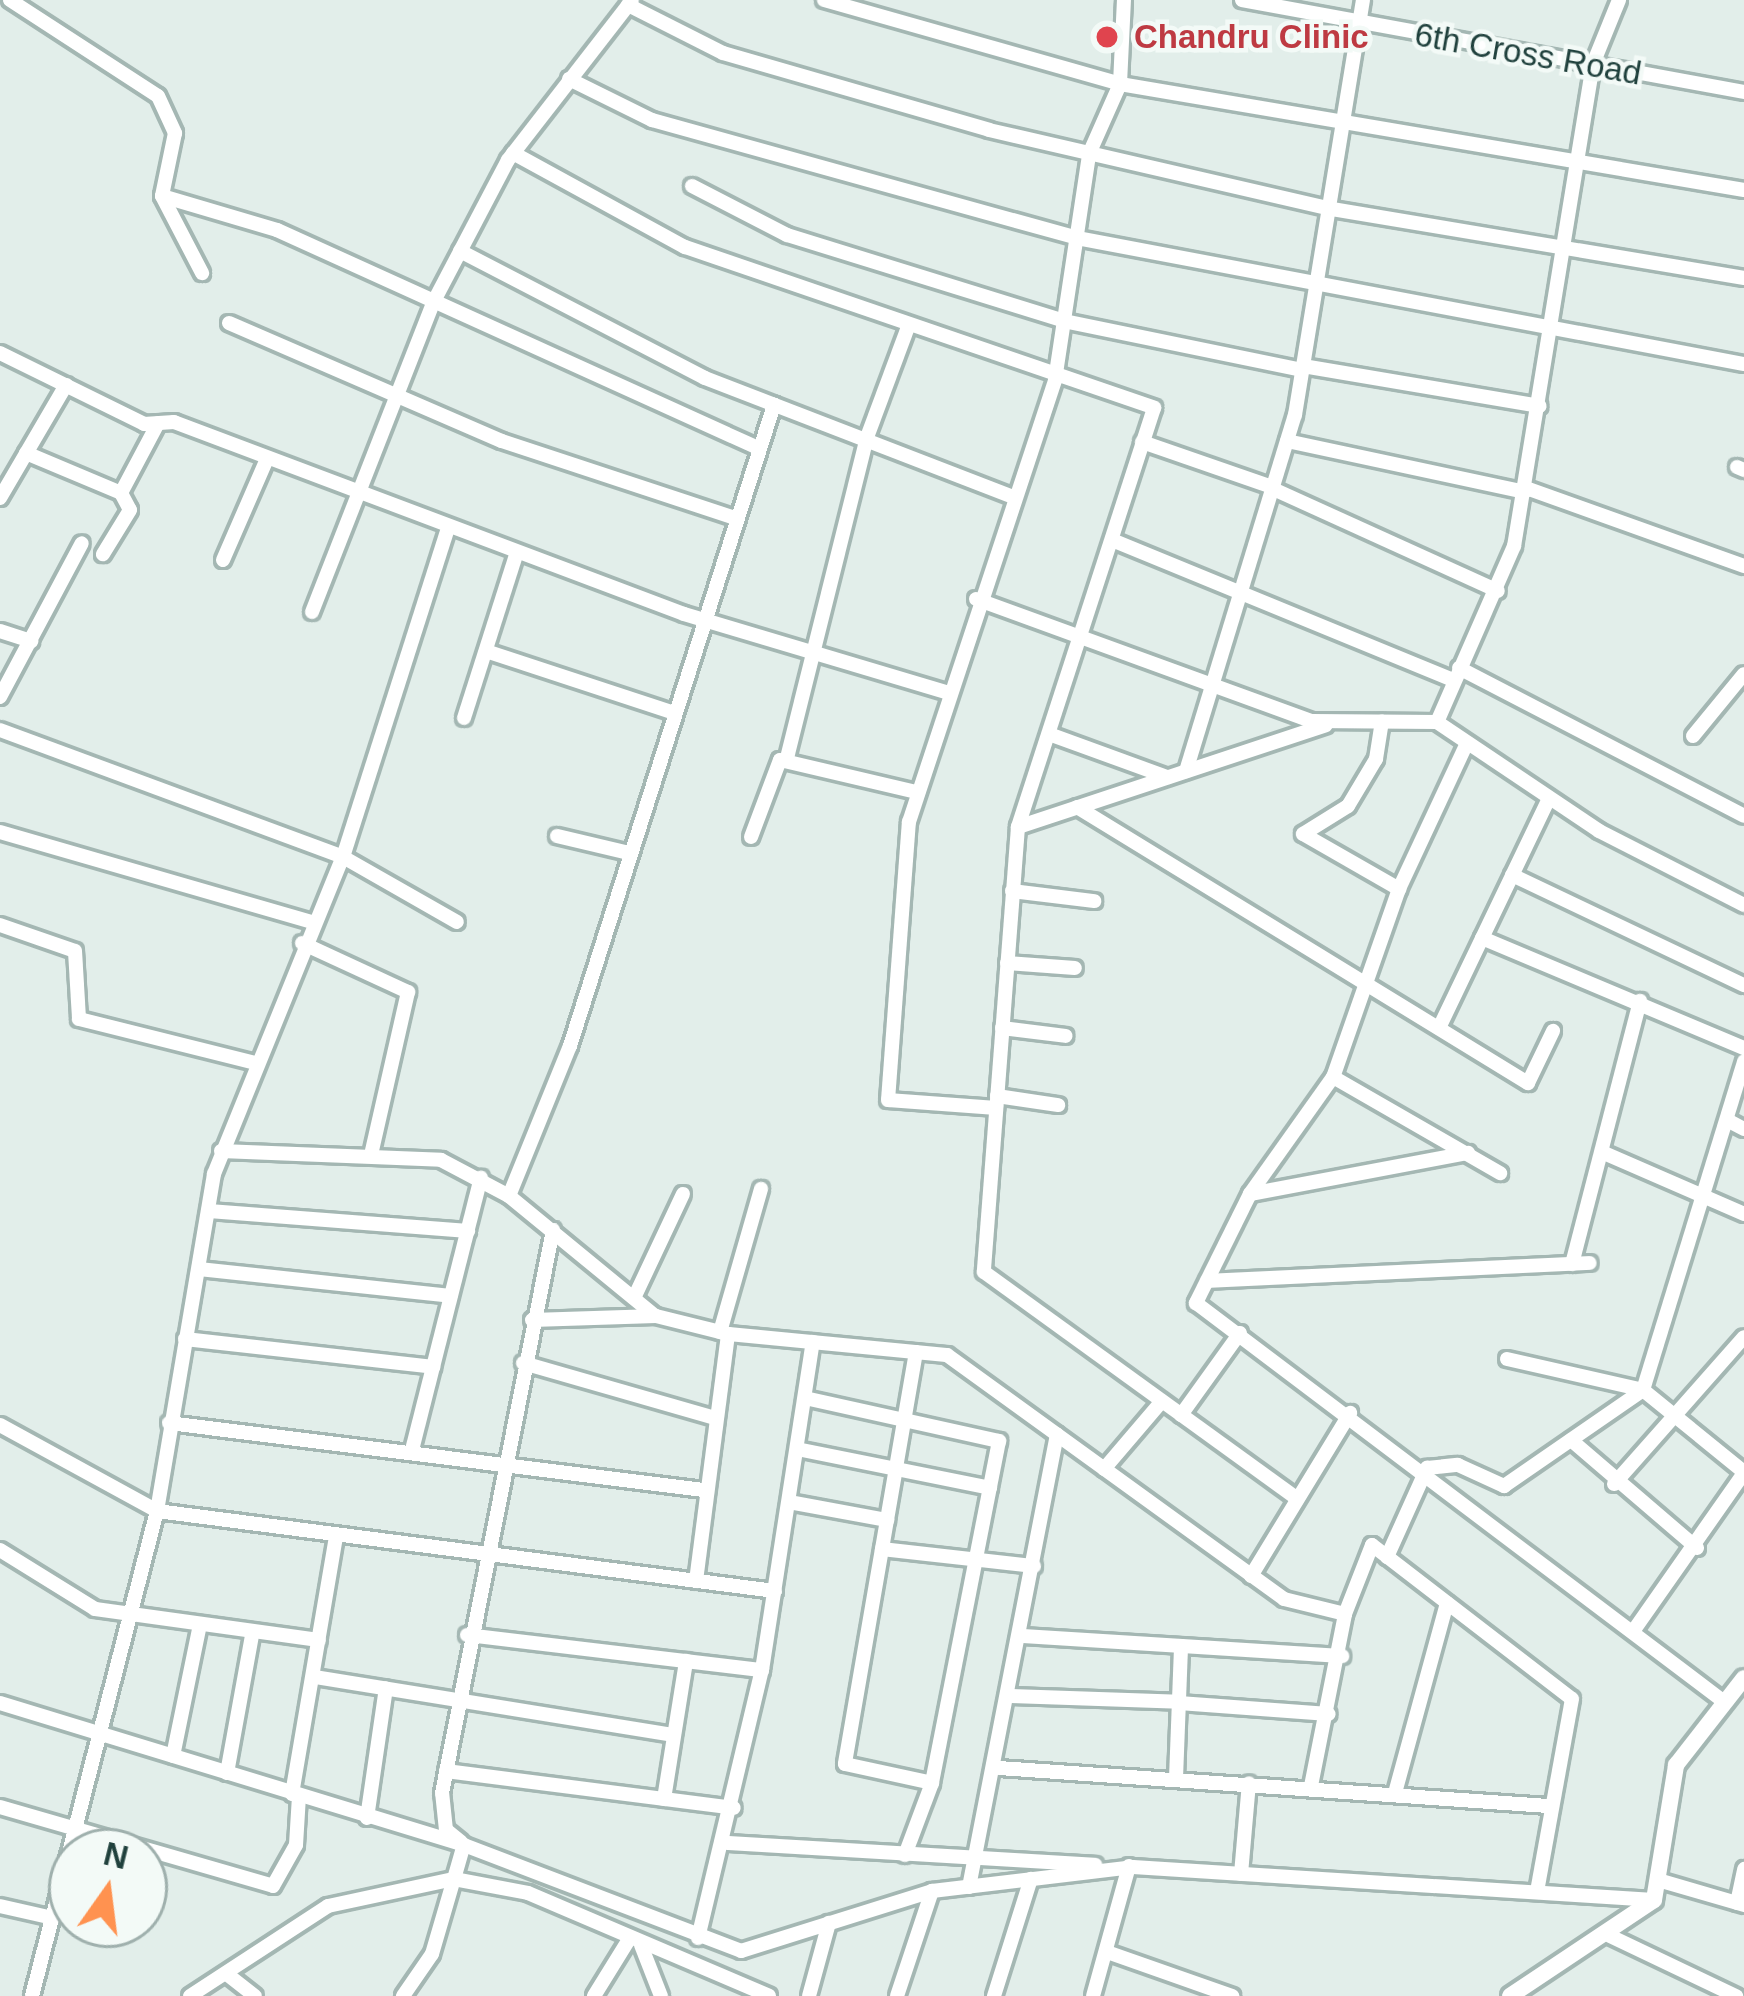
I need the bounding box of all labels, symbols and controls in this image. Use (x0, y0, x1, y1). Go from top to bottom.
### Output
street label: 6th Cross Road (1412, 15, 1644, 93)
place label: Chandru Clinic (1134, 17, 1369, 57)
marker: Chandru Clinic (1091, 21, 1123, 53)
north arrow (48, 1828, 168, 1948)
text: N (100, 1835, 132, 1876)

